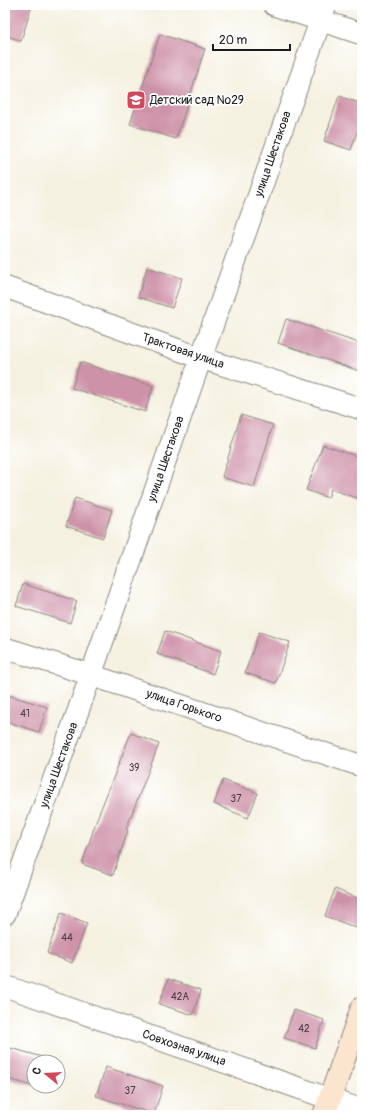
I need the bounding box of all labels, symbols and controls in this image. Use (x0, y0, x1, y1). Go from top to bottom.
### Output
scale bar (213, 26, 290, 52)
text: 20 m (219, 33, 248, 48)
school or university icon: Детский сад №29 (125, 89, 147, 111)
place label: Детский сад №29 (149, 93, 244, 108)
street label: улица Шестакова (251, 109, 295, 200)
street label: Трактовая улица (140, 330, 227, 372)
street label: улица Шестакова (144, 414, 188, 505)
street label: улица Горького (143, 686, 224, 726)
house number: 41 (20, 708, 30, 720)
street label: улица Шестакова (36, 720, 82, 811)
house number: 39 (129, 762, 139, 774)
house number: 37 (231, 793, 242, 805)
house number: 44 (61, 932, 73, 944)
house number: 42А (171, 991, 189, 1003)
house number: 42 (298, 1023, 310, 1035)
street label: Совхозная улица (140, 1027, 228, 1069)
north arrow (26, 1054, 66, 1094)
text: С (30, 1066, 44, 1076)
house number: 37 (125, 1085, 136, 1097)

